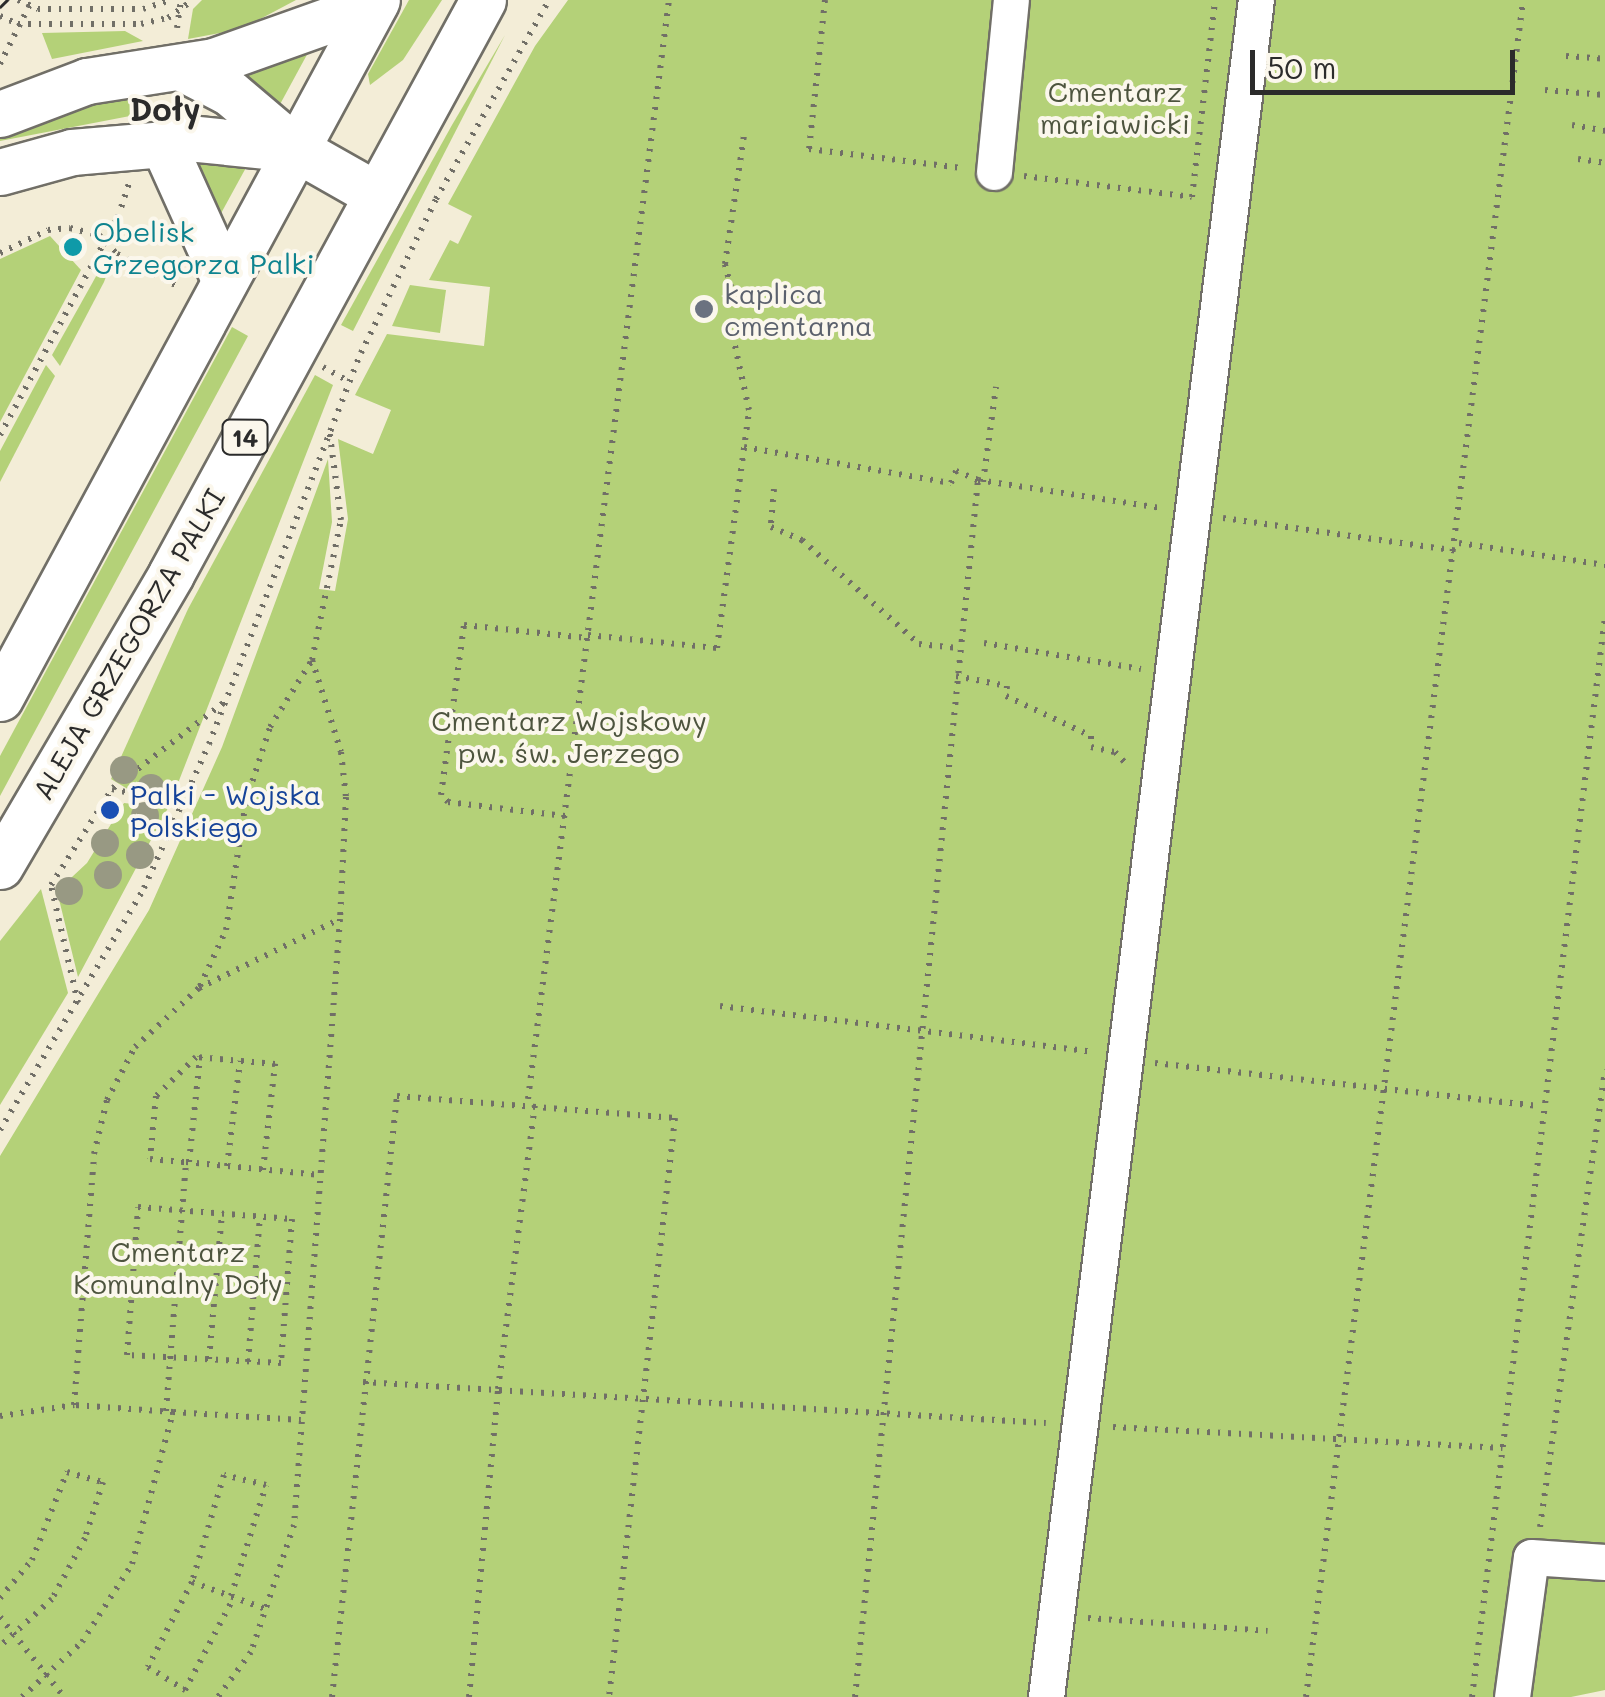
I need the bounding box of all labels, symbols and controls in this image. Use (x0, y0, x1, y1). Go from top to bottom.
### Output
scale bar (1255, 30, 1520, 92)
text: 50 m (1267, 47, 1337, 87)
park label: Cmentarz mariawicki (1040, 74, 1190, 140)
district label: Doły (129, 89, 201, 127)
place label: Obelisk Grzegorza Palki (93, 214, 315, 280)
marker: Obelisk Grzegorza Palki (62, 236, 84, 258)
place label: kaplica cmentarna (724, 276, 872, 342)
marker: kaplica cmentarna (693, 298, 715, 320)
road number: 14 (220, 417, 270, 457)
street label: ALEJA GRZEGORZA PALKI (25, 482, 231, 806)
park label: Cmentarz Wojskowy pw. św. Jerzego (431, 703, 707, 769)
place label: Palki - Wojska Polskiego (130, 777, 321, 843)
marker: Palki - Wojska Polskiego (99, 799, 121, 821)
park label: Cmentarz Komunalny Doły (73, 1234, 283, 1300)

